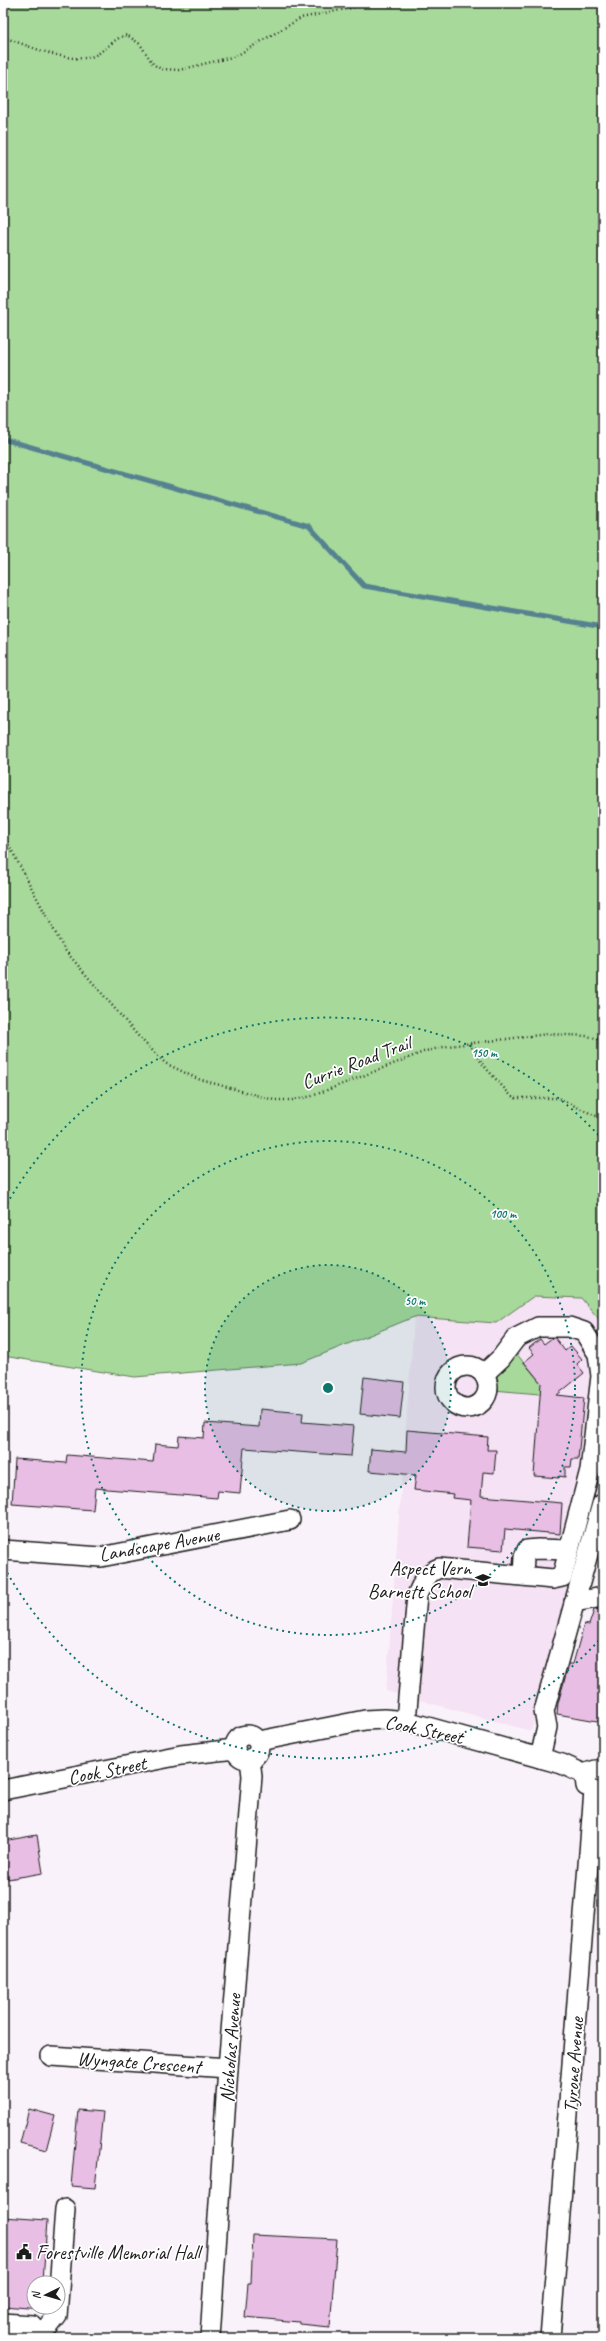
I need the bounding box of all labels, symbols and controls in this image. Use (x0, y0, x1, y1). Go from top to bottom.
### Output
street label: Currie Road Trail (298, 1029, 418, 1095)
text: 150 m (471, 1045, 498, 1061)
text: 100 m (490, 1206, 517, 1222)
text: 50 m (405, 1293, 426, 1309)
centre of rings (321, 1381, 335, 1395)
street label: Landscape Avenue (97, 1521, 222, 1567)
place label: Aspect Vern Barnett School (368, 1556, 475, 1604)
school or university icon: Aspect Vern Barnett School (474, 1571, 492, 1589)
street label: Cook Street (383, 1709, 467, 1750)
street label: Cook Street (66, 1750, 151, 1790)
street label: Nicholas Avenue (214, 1991, 247, 2103)
street label: Tyrone Avenue (558, 2015, 589, 2114)
street label: Wyngate Crescent (76, 2046, 205, 2080)
place label: Forestville Memorial Hall (36, 2240, 204, 2265)
public building icon: Forestville Memorial Hall (15, 2243, 33, 2261)
north arrow (26, 2275, 66, 2315)
text: N (29, 2290, 43, 2300)

